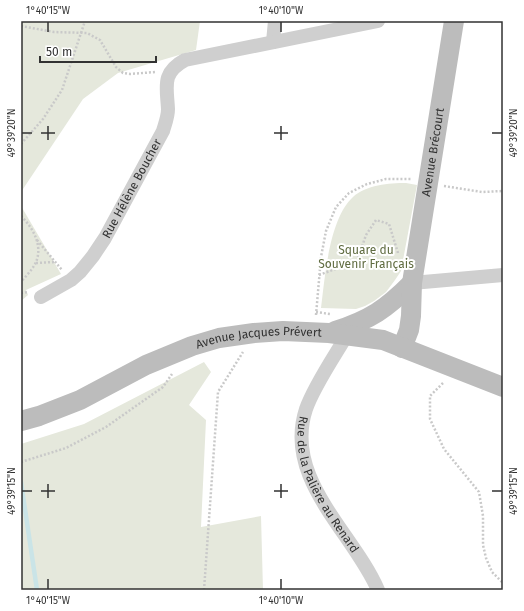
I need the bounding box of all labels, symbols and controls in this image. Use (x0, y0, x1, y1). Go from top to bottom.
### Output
text: 1°40'15"W (26, 5, 71, 17)
text: 1°40'10"W (259, 5, 304, 17)
scale bar (40, 38, 156, 64)
text: 50 m (46, 45, 72, 59)
street label: Avenue Brécourt (419, 106, 447, 198)
text: 49°39'20"N (6, 108, 18, 158)
text: 49°39'20"N (508, 108, 520, 158)
street label: Rue Hélène Boucher (99, 136, 165, 241)
park label: Square du Souvenir Français (318, 243, 414, 271)
street label: Avenue Jacques Prévert (194, 324, 323, 352)
street label: Rue de la Palière au Renard (294, 415, 362, 555)
text: 49°39'15"N (6, 467, 18, 515)
text: 49°39'15"N (508, 467, 520, 515)
text: 1°40'15"W (26, 595, 71, 607)
text: 1°40'10"W (259, 595, 304, 607)

